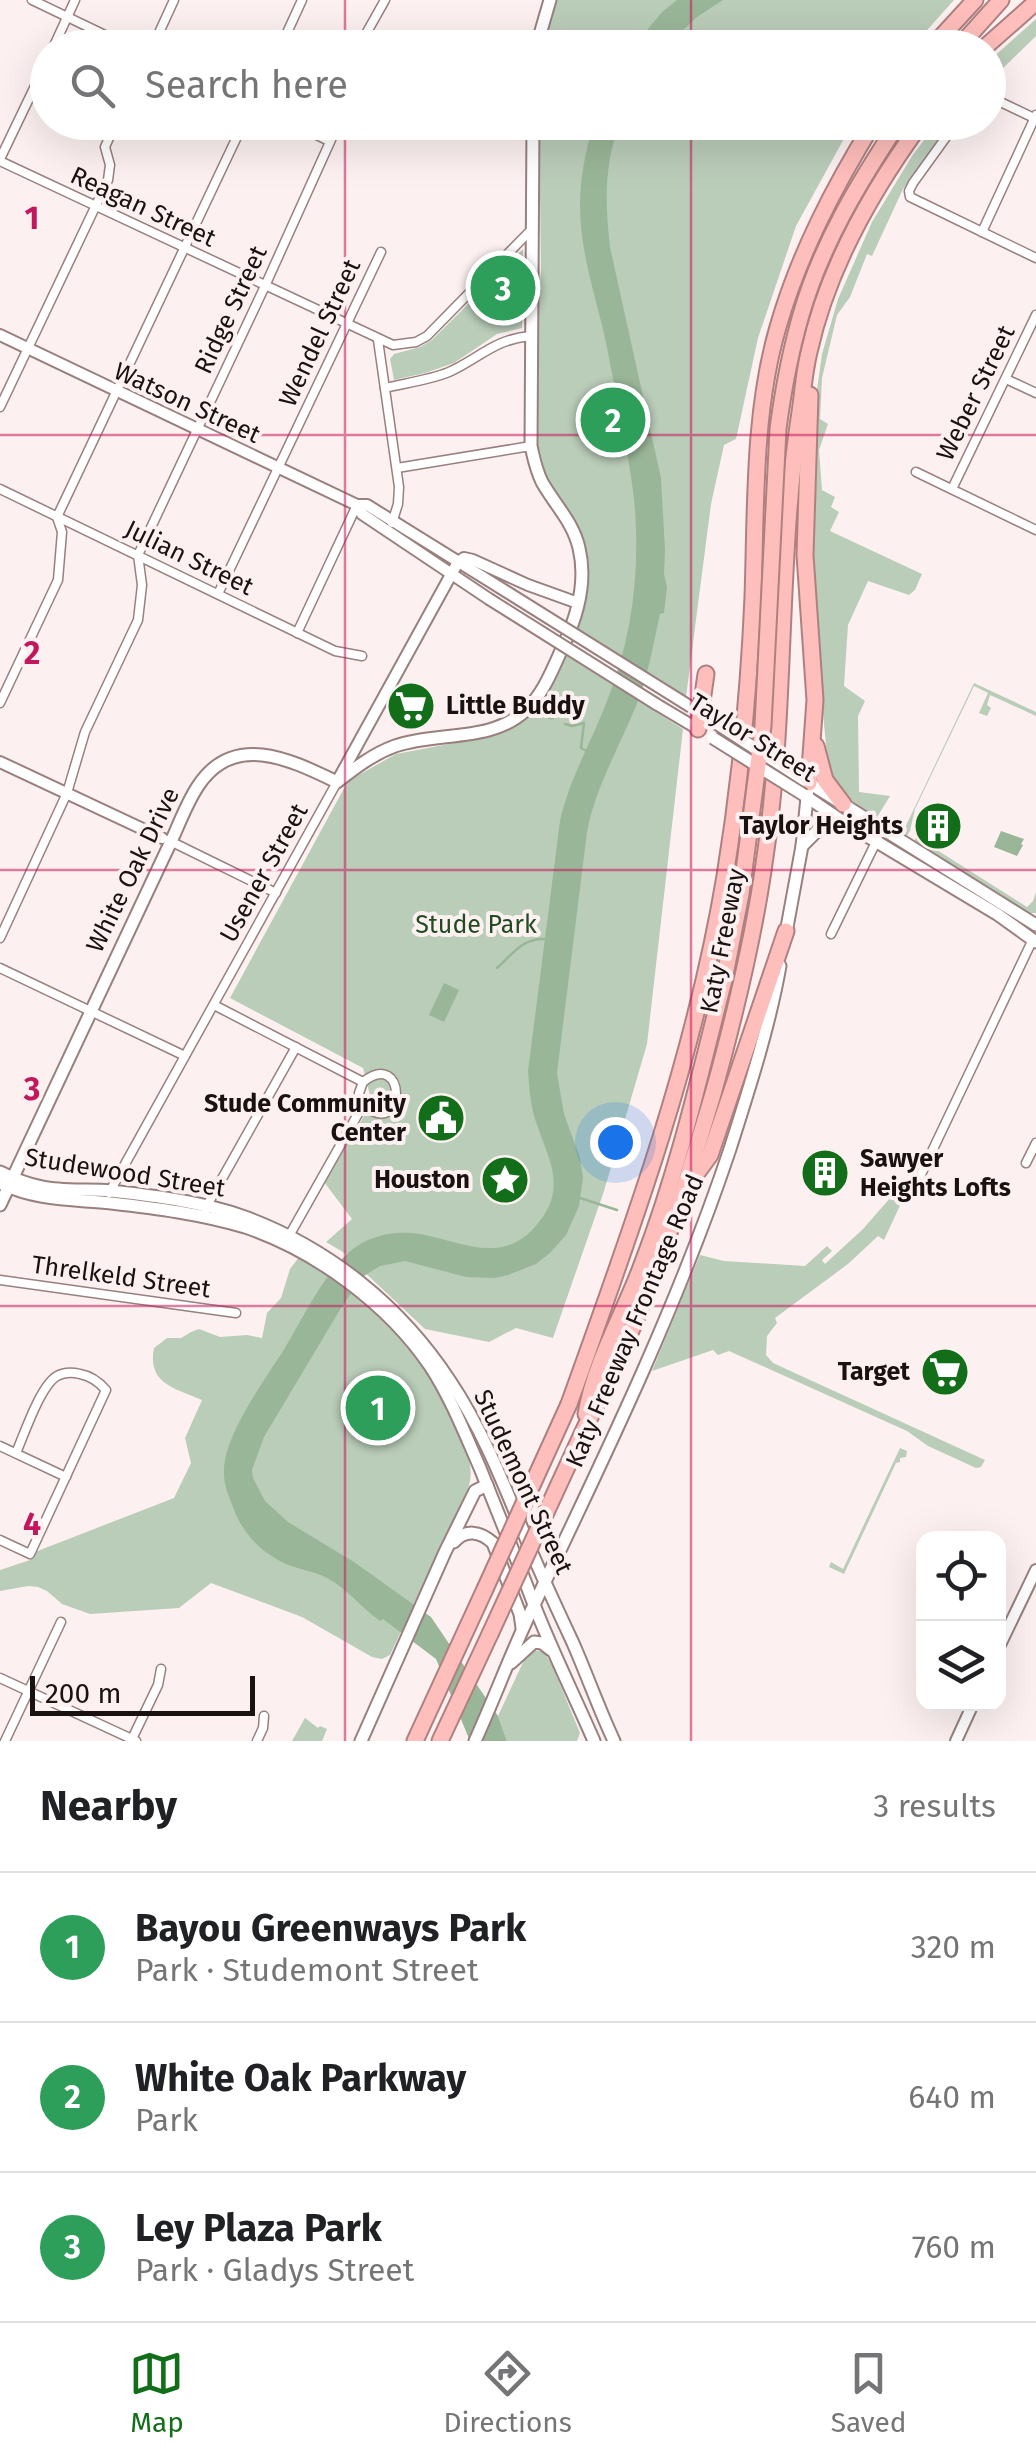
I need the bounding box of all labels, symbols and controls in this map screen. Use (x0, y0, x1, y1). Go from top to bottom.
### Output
search box (30, 30, 1006, 140)
icon: search (65, 58, 120, 113)
text: Search here (145, 62, 348, 108)
street label: Reagan Street (66, 160, 221, 254)
text: 1 (25, 199, 39, 237)
street label: Ridge Street (188, 240, 274, 379)
pin: 3 (470, 250, 536, 326)
street label: Wendel Street (273, 254, 368, 411)
street label: Weber Street (930, 320, 1022, 465)
street label: Watson Street (109, 356, 266, 450)
pin: 2 (580, 382, 646, 458)
street label: Julian Street (120, 514, 259, 602)
text: 2 (24, 634, 40, 672)
supermarket icon: Little Buddy (385, 680, 437, 732)
street label: Taylor Street (684, 687, 822, 789)
place label: Little Buddy (446, 691, 586, 721)
street label: White Oak Drive (80, 783, 186, 957)
street label: Usener Street (214, 797, 315, 948)
building icon: Taylor Heights (912, 800, 964, 852)
place label: Taylor Heights (739, 811, 903, 841)
street label: Katy Freeway (694, 865, 752, 1016)
park label: Stude Park (415, 910, 537, 940)
text: 3 (23, 1070, 40, 1108)
place label: Stude Community Center (204, 1089, 407, 1148)
public building icon: Stude Community Center (415, 1092, 467, 1144)
your location (590, 1117, 641, 1168)
street label: Studewood Street (23, 1142, 228, 1204)
place label: Sawyer Heights Lofts (860, 1144, 1011, 1203)
building icon: Sawyer Heights Lofts (799, 1147, 851, 1199)
place icon: Houston (479, 1154, 531, 1206)
place label: Houston (374, 1165, 470, 1195)
street label: Katy Freeway Frontage Road (560, 1170, 710, 1472)
street label: Threlkeld Street (30, 1250, 213, 1305)
supermarket icon: Target (919, 1346, 971, 1398)
place label: Target (838, 1357, 910, 1387)
pin: 1 (346, 1370, 410, 1446)
street label: Studemont Street (467, 1385, 579, 1580)
text: 4 (23, 1505, 41, 1543)
map controls (916, 1531, 1006, 1711)
button: locate (916, 1531, 1006, 1621)
button: layers (916, 1621, 1006, 1711)
scale bar (30, 1671, 255, 1716)
text: 200 m (45, 1677, 122, 1710)
text: Nearby (40, 1781, 177, 1831)
text: 3 results (873, 1787, 996, 1825)
text: Bayou Greenways Park (135, 1905, 526, 1951)
text: 1 (65, 1928, 80, 1966)
text: 320 m (911, 1928, 996, 1966)
text: Park · Studemont Street (135, 1951, 479, 1989)
text: White Oak Parkway (135, 2055, 466, 2101)
text: 2 (64, 2078, 81, 2116)
text: 640 m (908, 2078, 996, 2116)
text: Park (135, 2101, 198, 2139)
text: Ley Plaza Park (135, 2205, 382, 2251)
text: 3 (64, 2228, 81, 2266)
text: 760 m (912, 2228, 996, 2266)
text: Park · Gladys Street (135, 2251, 414, 2289)
tab: Map (129, 2346, 184, 2439)
tab: Directions (443, 2346, 572, 2439)
tab: Saved (831, 2346, 907, 2439)

